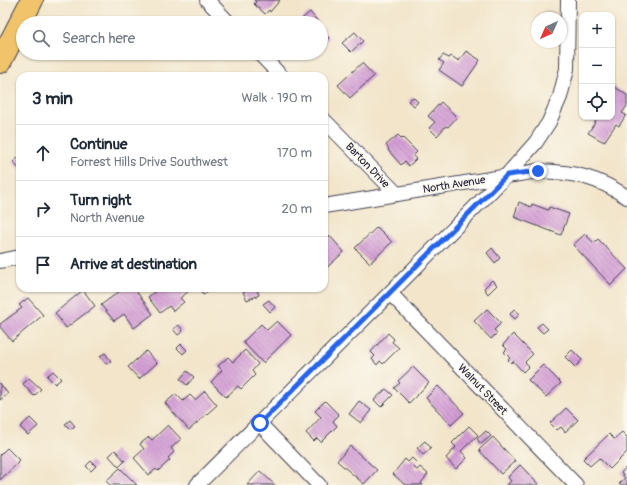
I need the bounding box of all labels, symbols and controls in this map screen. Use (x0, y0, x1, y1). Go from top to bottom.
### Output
north arrow (531, 12, 567, 48)
map controls (579, 12, 615, 120)
button: + (579, 12, 615, 48)
search box (16, 16, 328, 60)
icon: search (30, 27, 52, 49)
text: Search here (62, 29, 135, 48)
button: − (579, 48, 615, 84)
button: locate (579, 84, 615, 120)
text: 3 min (32, 88, 73, 109)
text: Walk · 190 m (241, 90, 312, 106)
text: Continue (70, 135, 128, 154)
street label: Barton Drive (343, 140, 393, 191)
icon: ahead (32, 142, 54, 164)
text: 170 m (277, 145, 312, 161)
text: Forrest Hills Drive Southwest (70, 154, 228, 170)
route end (529, 162, 547, 180)
street label: North Avenue (422, 173, 487, 196)
text: Turn right (70, 191, 131, 210)
icon: right (32, 198, 54, 220)
text: 20 m (281, 201, 312, 217)
text: North Avenue (70, 210, 145, 226)
icon: arrive (32, 254, 54, 276)
text: Arrive at destination (70, 255, 197, 274)
street label: Walnut Street (455, 361, 510, 418)
route start (251, 414, 269, 432)

